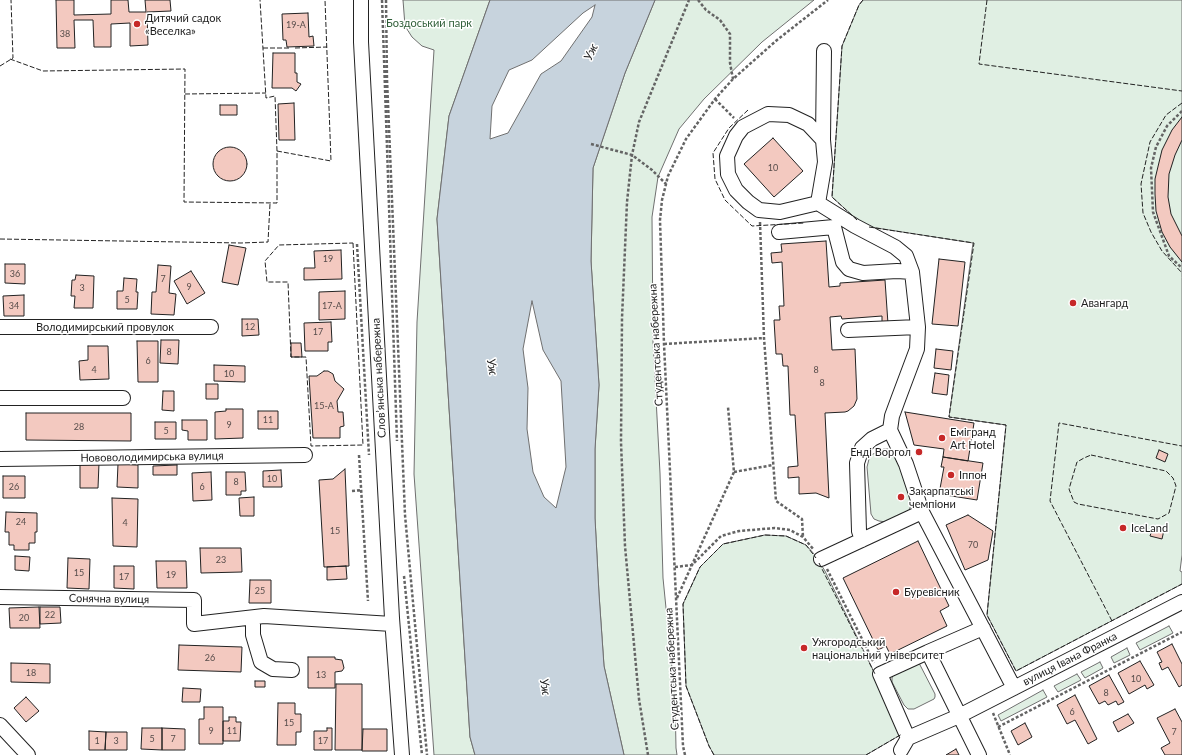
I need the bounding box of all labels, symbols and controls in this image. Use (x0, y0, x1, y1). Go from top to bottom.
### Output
place label: Дитячий садок «Веселка» (145, 11, 221, 37)
park label: Боздоський парк (386, 16, 472, 30)
marker: Дитячий садок «Веселка» (132, 19, 142, 29)
house number: 19-А (286, 20, 306, 30)
house number: 38 (60, 29, 70, 39)
water label: Уж (581, 41, 601, 63)
house number: 10 (768, 163, 778, 173)
house number: 19 (323, 254, 333, 264)
house number: 36 (10, 269, 20, 279)
house number: 7 (160, 274, 166, 284)
house number: 9 (186, 282, 192, 292)
house number: 3 (79, 283, 85, 293)
street label: Студентська набережна (646, 283, 666, 407)
house number: 5 (124, 295, 130, 305)
place label: Авангард (1081, 296, 1128, 310)
marker: Авангард (1068, 298, 1078, 308)
house number: 34 (9, 301, 19, 311)
house number: 17-А (322, 301, 342, 311)
street label: Словʼянська набережна (369, 318, 389, 438)
street label: Володимирський провулок (36, 320, 174, 334)
house number: 12 (245, 322, 255, 332)
house number: 17 (313, 327, 323, 337)
house number: 8 (166, 347, 172, 357)
house number: 6 (145, 356, 151, 366)
water label: Уж (483, 358, 501, 376)
house number: 4 (91, 365, 97, 375)
house number: 8 (813, 365, 819, 375)
house number: 10 (224, 369, 234, 379)
house number: 8 (819, 378, 825, 388)
house number: 15-А (314, 401, 334, 411)
house number: 11 (263, 415, 273, 425)
house number: 9 (226, 420, 232, 430)
house number: 28 (74, 422, 84, 432)
place label: Емігранд Art Hotel (950, 425, 996, 451)
house number: 5 (163, 426, 169, 436)
marker: Емігранд Art Hotel (937, 433, 947, 443)
place label: Енді Воргол (850, 445, 911, 459)
marker: Енді Воргол (914, 447, 924, 457)
street label: Нововолодимирська вулиця (80, 449, 224, 465)
place label: Іппон (959, 468, 987, 482)
marker: Іппон (946, 470, 956, 480)
house number: 10 (267, 474, 277, 484)
house number: 8 (233, 477, 239, 487)
house number: 26 (9, 482, 19, 492)
house number: 6 (199, 482, 205, 492)
place label: Закарпатські чемпіони (909, 484, 974, 510)
marker: Закарпатські чемпіони (896, 492, 906, 502)
house number: 24 (16, 517, 26, 527)
house number: 4 (122, 518, 128, 528)
place label: IceLand (1131, 521, 1168, 535)
marker: IceLand (1118, 523, 1128, 533)
house number: 15 (330, 526, 340, 536)
house number: 70 (968, 540, 978, 550)
house number: 23 (216, 555, 226, 565)
house number: 15 (74, 568, 84, 578)
house number: 19 (166, 570, 176, 580)
house number: 17 (119, 572, 129, 582)
place label: Буревісник (904, 585, 960, 599)
house number: 25 (255, 586, 265, 596)
marker: Буревісник (891, 587, 901, 597)
street label: Сонячна вулиця (69, 592, 149, 606)
street label: Студентська набережна (662, 607, 682, 731)
house number: 22 (45, 610, 55, 620)
house number: 20 (19, 613, 29, 623)
street label: вулиця Івана Франка (1021, 630, 1119, 688)
place label: Ужгородський національний університет (812, 635, 944, 661)
marker: Ужгородський національний університет (799, 643, 809, 653)
house number: 26 (205, 653, 215, 663)
house number: 18 (26, 668, 36, 678)
house number: 13 (316, 670, 326, 680)
house number: 10 (1131, 674, 1141, 684)
water label: Уж (536, 678, 554, 696)
house number: 8 (1103, 688, 1109, 698)
house number: 6 (1069, 707, 1075, 717)
house number: 15 (284, 718, 294, 728)
house number: 9 (208, 726, 214, 736)
house number: 11 (227, 726, 237, 736)
house number: 7 (1171, 727, 1177, 737)
house number: 5 (149, 734, 155, 744)
house number: 7 (170, 734, 176, 744)
house number: 1 (94, 736, 100, 746)
house number: 3 (113, 736, 119, 746)
house number: 17 (318, 736, 328, 746)

